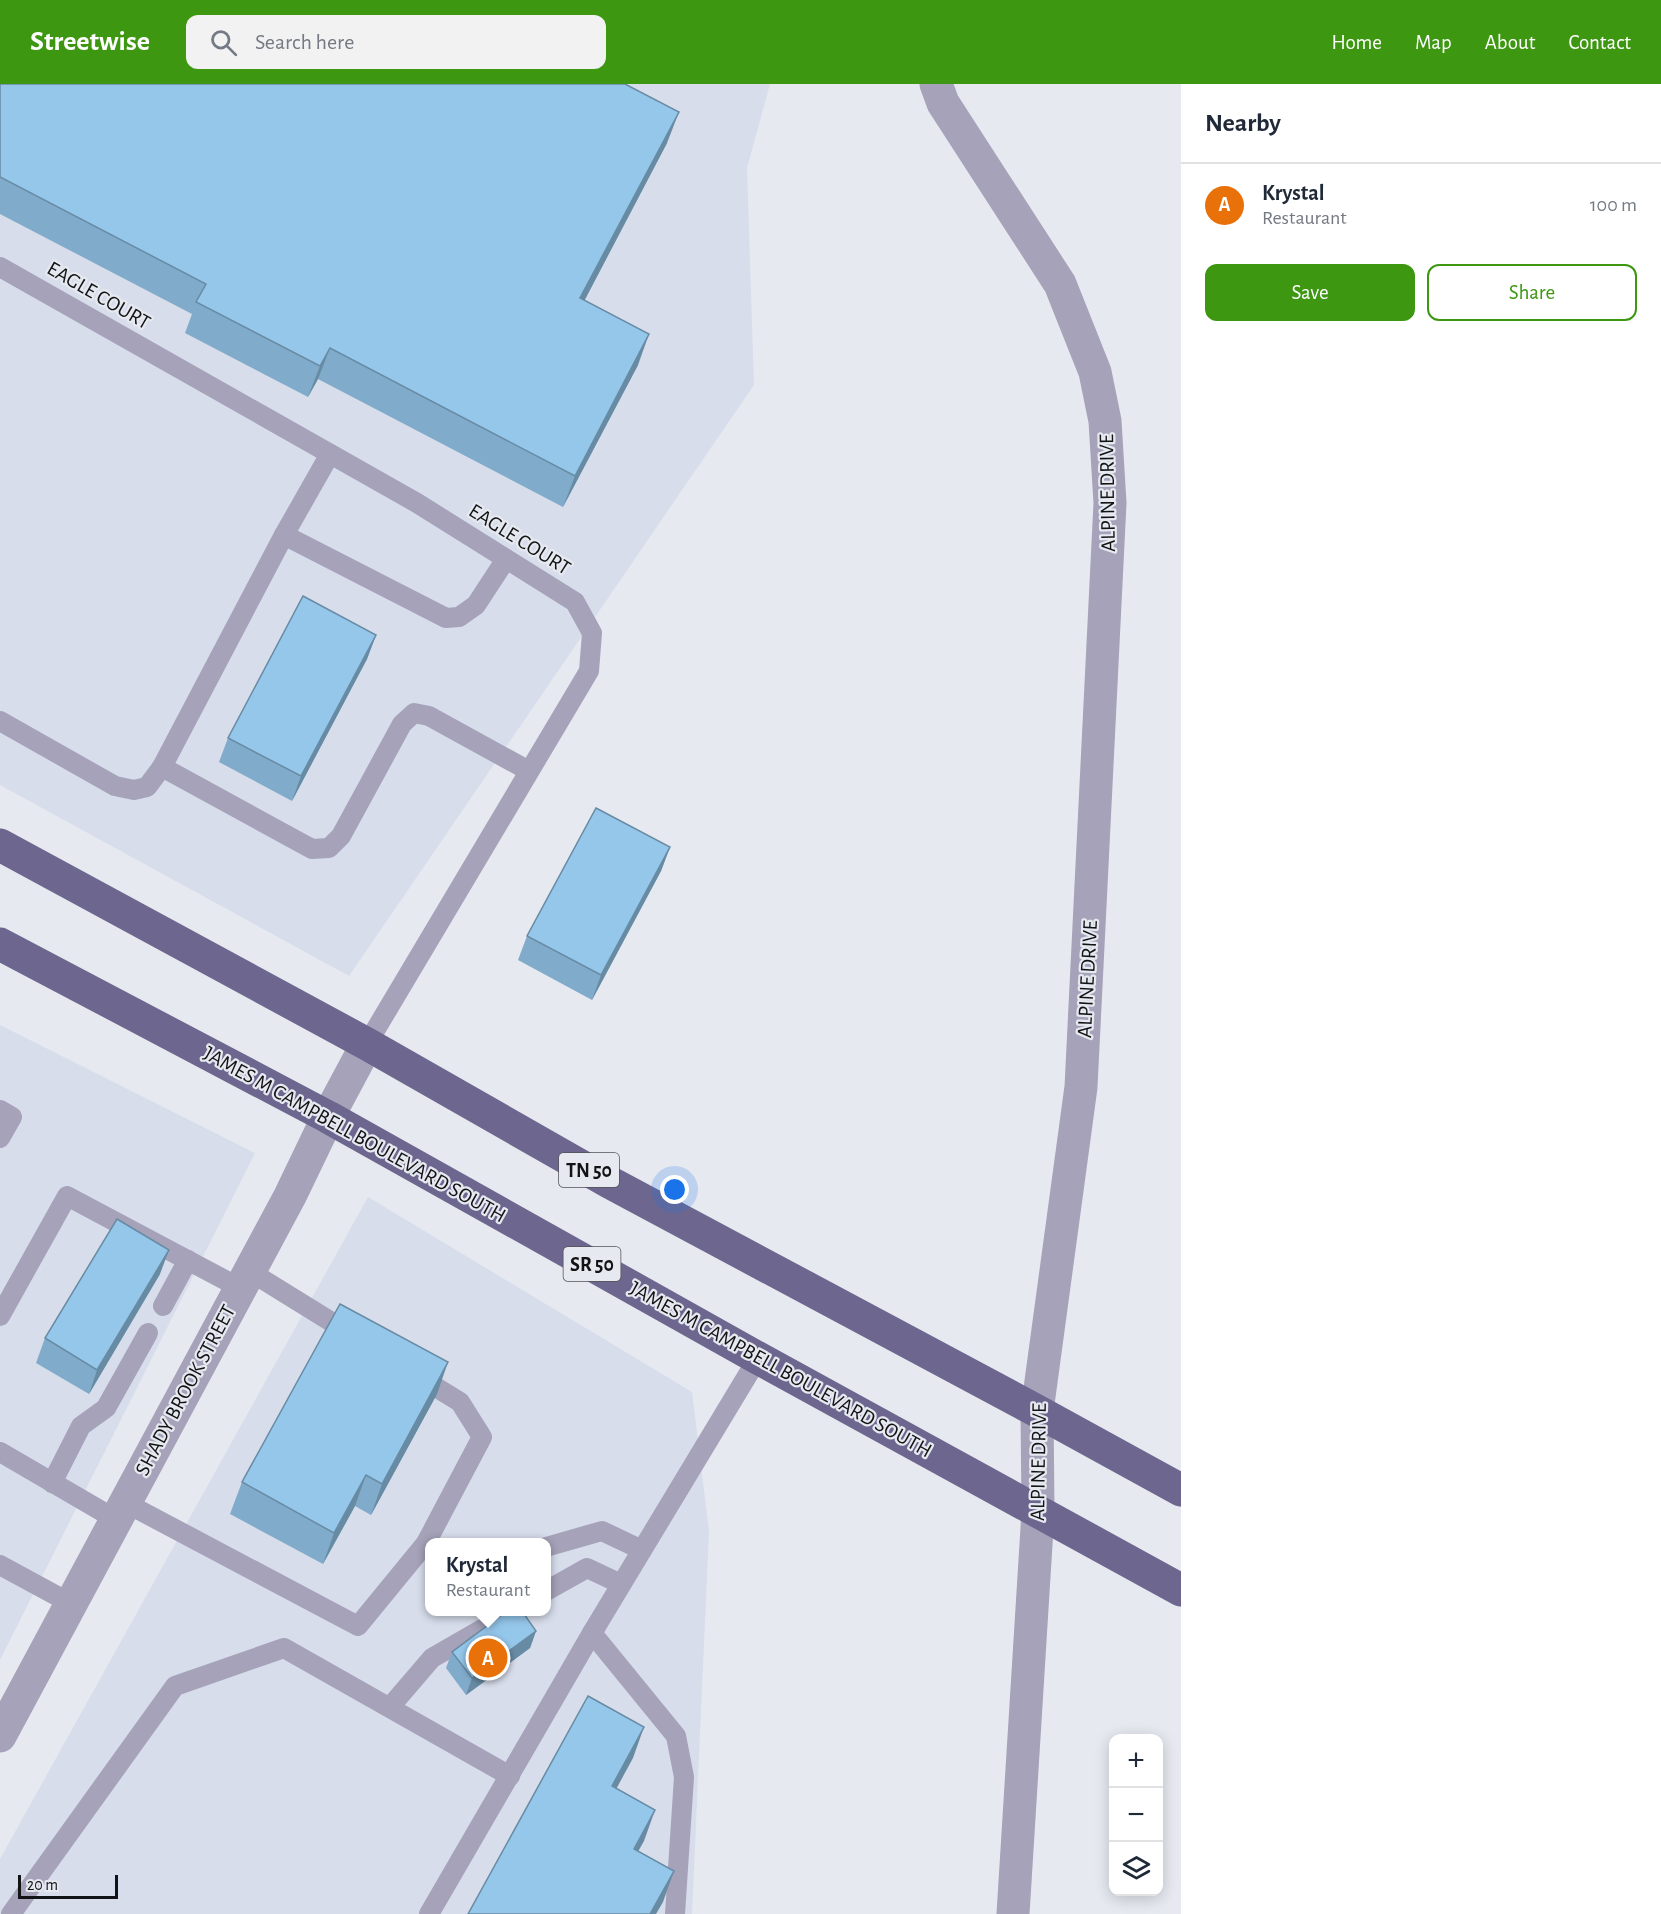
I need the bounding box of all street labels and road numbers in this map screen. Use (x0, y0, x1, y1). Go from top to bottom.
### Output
street label: EAGLE COURT (44, 257, 154, 333)
street label: ALPINE DRIVE (1096, 434, 1119, 552)
street label: EAGLE COURT (465, 500, 574, 579)
street label: ALPINE DRIVE (1074, 920, 1101, 1038)
street label: JAMES M CAMPBELL BOULEVARD SOUTH (200, 1042, 509, 1226)
road number: TN 50 (559, 1153, 619, 1187)
road number: SR 50 (564, 1247, 620, 1281)
street label: JAMES M CAMPBELL BOULEVARD SOUTH (626, 1277, 935, 1461)
street label: SHADY BROOK STREET (132, 1301, 239, 1479)
street label: ALPINE DRIVE (1027, 1403, 1050, 1521)

